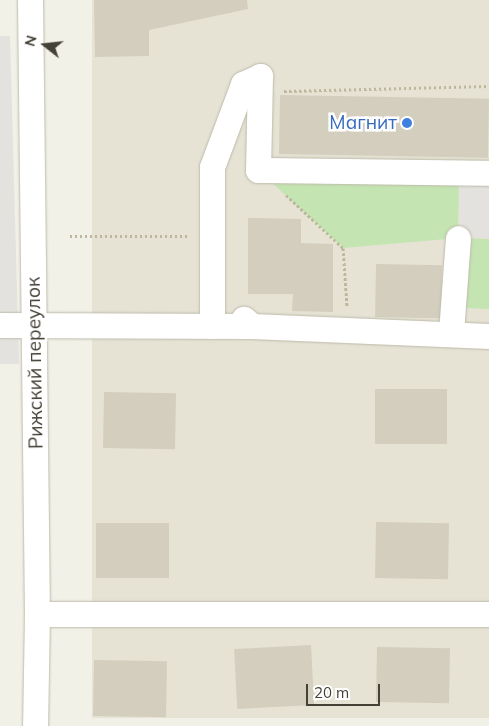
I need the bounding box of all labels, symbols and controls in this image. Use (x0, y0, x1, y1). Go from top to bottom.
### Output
north arrow (20, 20, 70, 70)
text: N (20, 33, 41, 48)
place label: Магнит (329, 112, 397, 134)
marker: Магнит (401, 117, 413, 129)
street label: Рижский переулок (22, 277, 48, 449)
scale bar (309, 674, 383, 706)
text: 20 m (314, 683, 349, 702)

